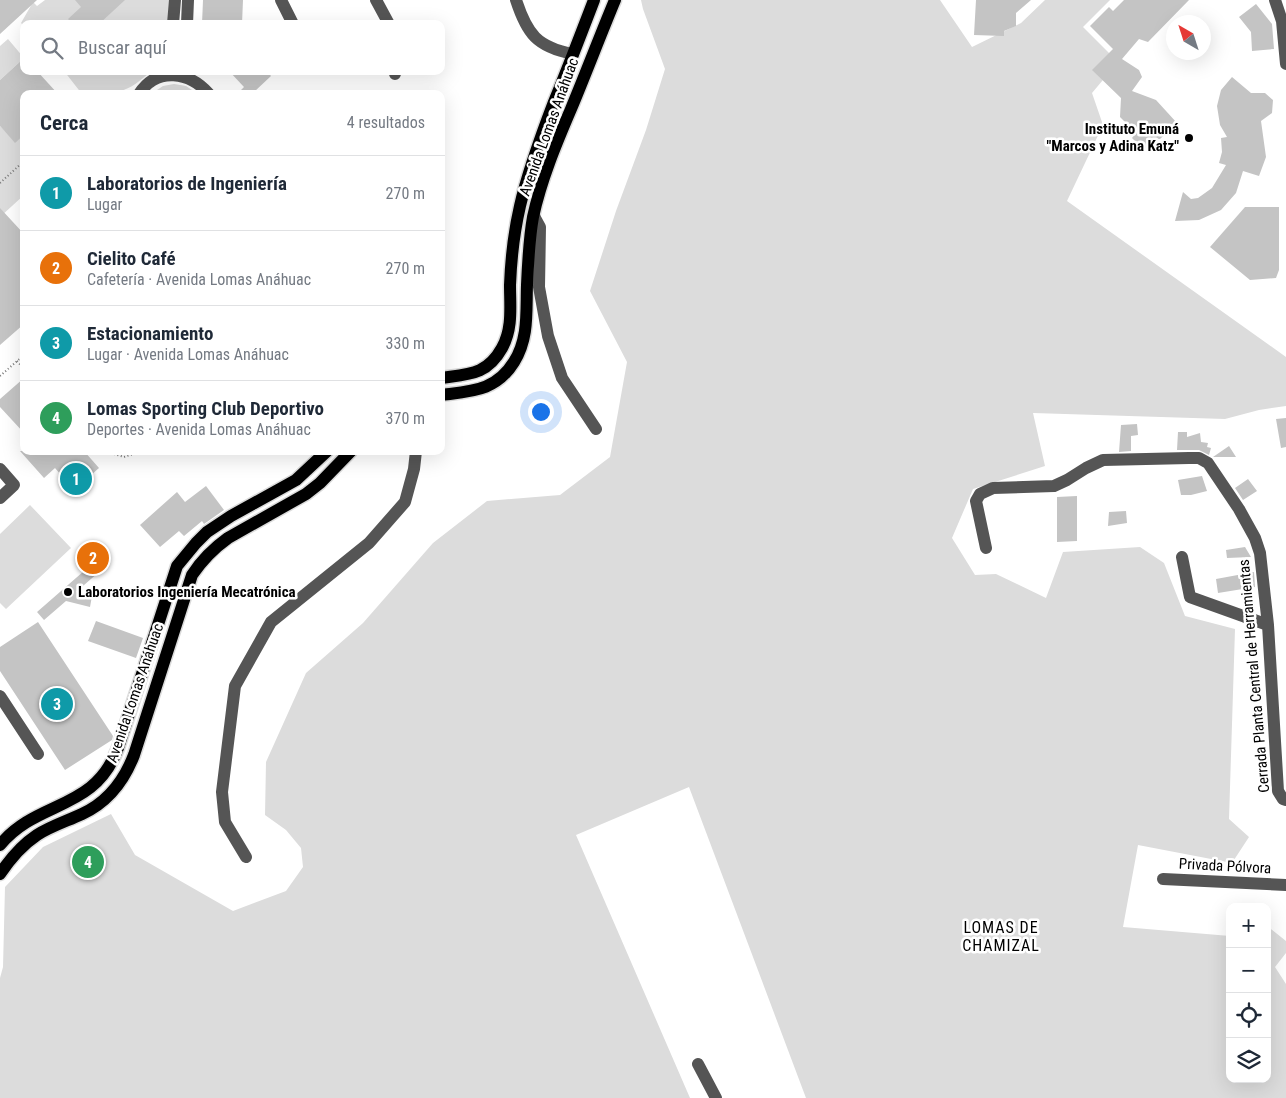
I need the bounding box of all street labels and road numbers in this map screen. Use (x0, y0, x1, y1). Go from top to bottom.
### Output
street label: Avenida Lomas Anáhuac (516, 55, 582, 198)
street label: Cerrada Planta Central de Herramientas (1235, 558, 1273, 793)
street label: Avenida Lomas Anáhuac (103, 621, 167, 765)
street label: Privada Pólvora (1178, 855, 1272, 877)

